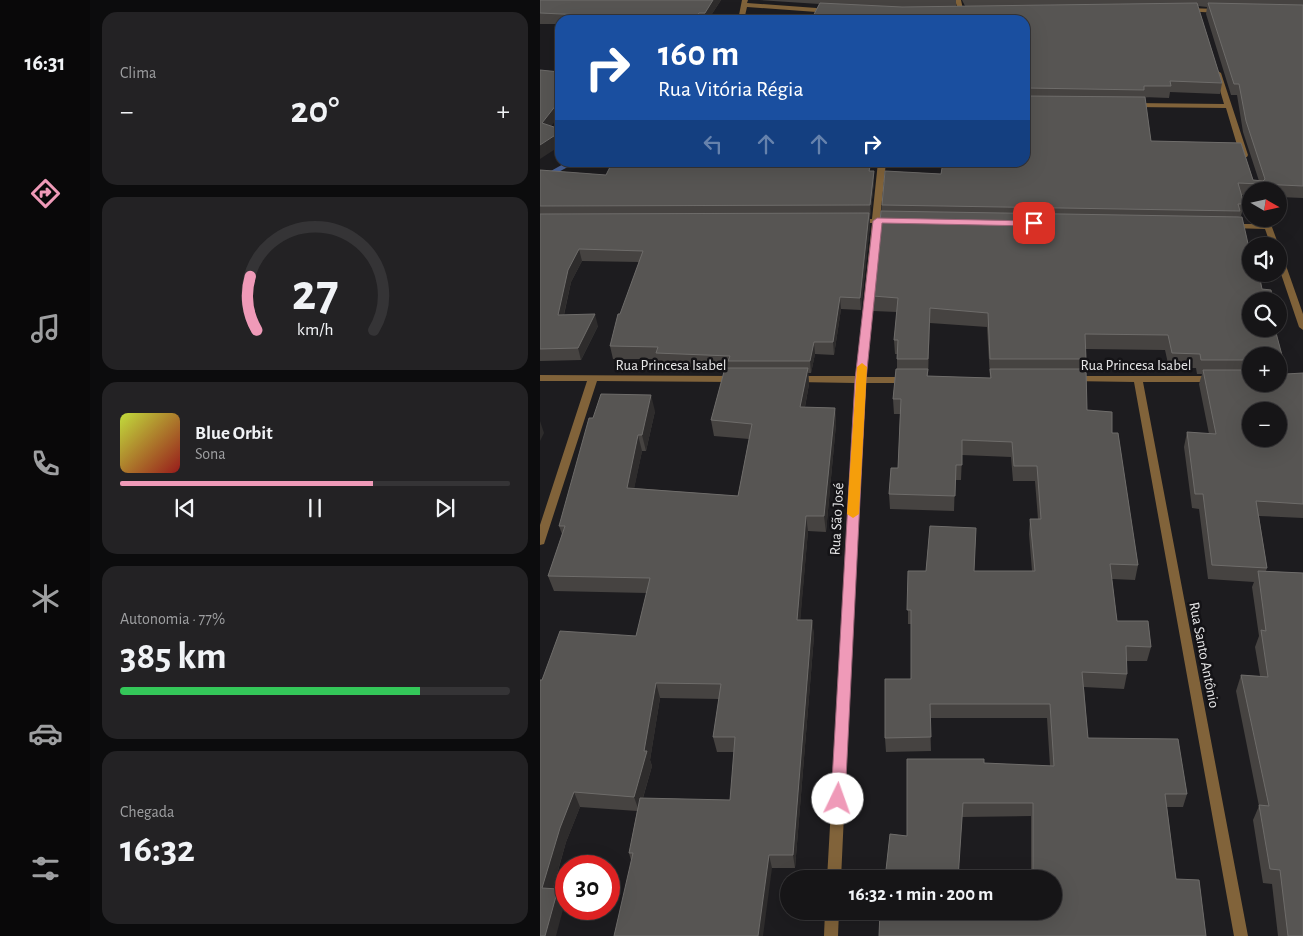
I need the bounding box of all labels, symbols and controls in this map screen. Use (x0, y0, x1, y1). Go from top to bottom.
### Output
icon: right (575, 35, 640, 100)
text: 160 m (658, 37, 739, 72)
text: 16:31 (25, 52, 66, 74)
text: Clima (120, 65, 156, 81)
text: Rua Vitória Régia (658, 78, 804, 100)
text: 20° (291, 92, 339, 130)
text: − (120, 98, 133, 126)
text: + (497, 98, 510, 126)
icon: left (699, 130, 727, 158)
icon: ahead (752, 130, 780, 158)
icon: ahead (805, 130, 833, 158)
icon: right (858, 130, 886, 158)
icon: directions (28, 176, 63, 211)
north arrow (1242, 182, 1288, 228)
map controls (1242, 182, 1287, 447)
pin (1013, 202, 1055, 244)
icon: arrive (1020, 209, 1048, 237)
button: sound (1242, 237, 1287, 282)
text: 27 (292, 267, 338, 319)
button: search (1242, 292, 1287, 337)
icon: music (28, 311, 63, 346)
text: km/h (297, 321, 333, 339)
button: + (1242, 347, 1287, 392)
street label: Rua Princesa Isabel (615, 358, 727, 373)
street label: Rua Princesa Isabel (1080, 358, 1192, 373)
button: − (1242, 402, 1287, 447)
text: Blue Orbit (195, 424, 273, 443)
icon: phone (28, 446, 63, 481)
text: Sona (195, 446, 226, 462)
street label: Rua São José (828, 482, 846, 556)
icon: previous (171, 494, 199, 522)
icon: pause (301, 494, 329, 522)
icon: next (431, 494, 459, 522)
icon: climate (28, 581, 63, 616)
street label: Rua Santo Antônio (1186, 601, 1222, 709)
text: Autonomia · 77% (120, 611, 225, 627)
text: 385 km (120, 638, 227, 676)
icon: car (28, 716, 63, 751)
position arrow (811, 772, 863, 824)
text: Chegada (120, 804, 175, 820)
text: 16:32 (120, 831, 195, 869)
icon: filters (28, 851, 63, 886)
speed limit sign: 30 (555, 855, 620, 920)
text: 16:32 · 1 min · 200 m (849, 885, 993, 904)

